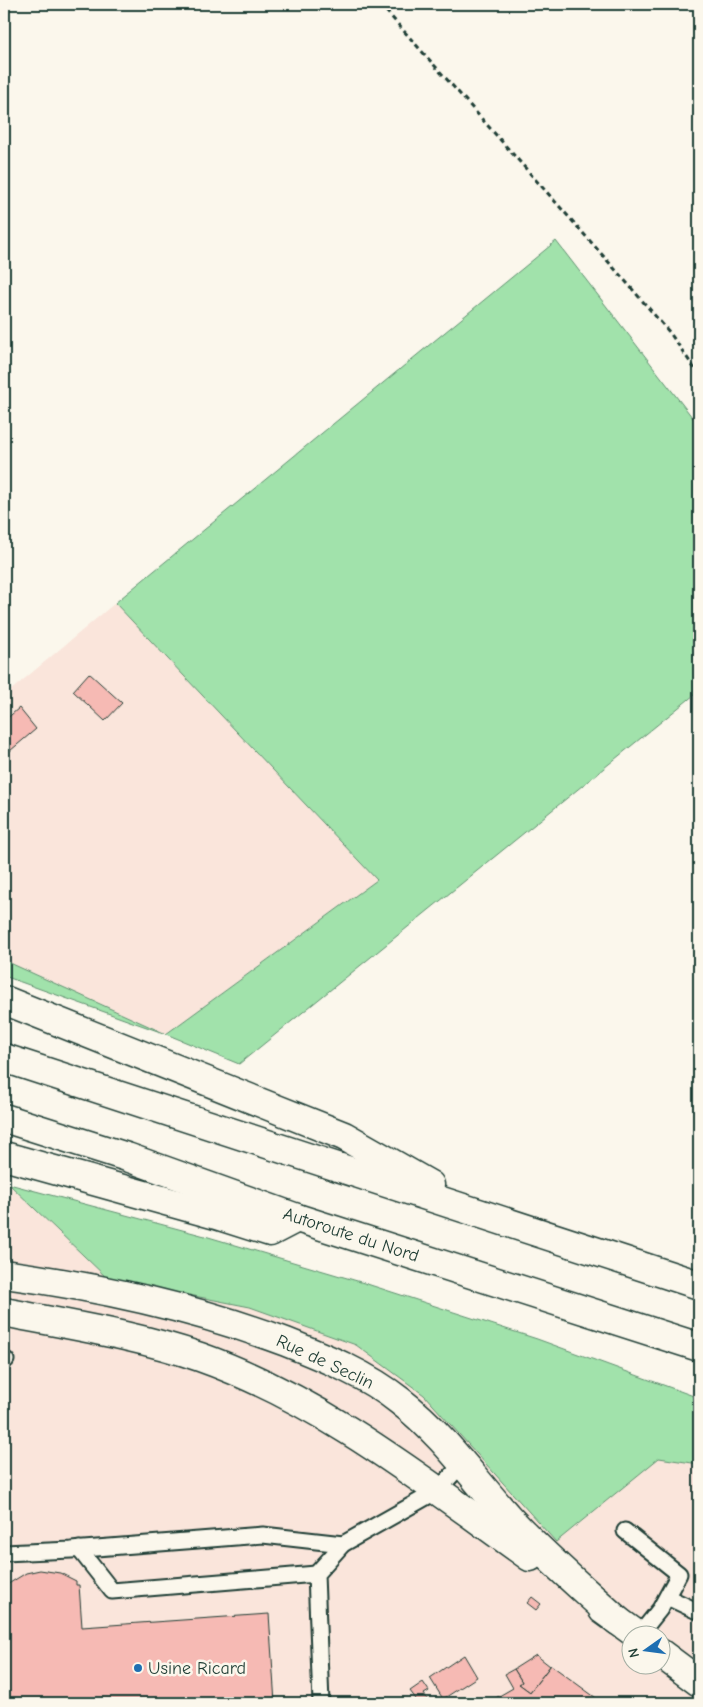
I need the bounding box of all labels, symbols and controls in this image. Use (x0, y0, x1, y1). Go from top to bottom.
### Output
street label: Autoroute du Nord (281, 1203, 421, 1267)
street label: Rue de Seclin (273, 1330, 377, 1394)
north arrow (620, 1624, 670, 1674)
text: N (625, 1647, 643, 1660)
place label: Usine Ricard (148, 1658, 246, 1679)
marker: Usine Ricard (132, 1662, 144, 1674)

